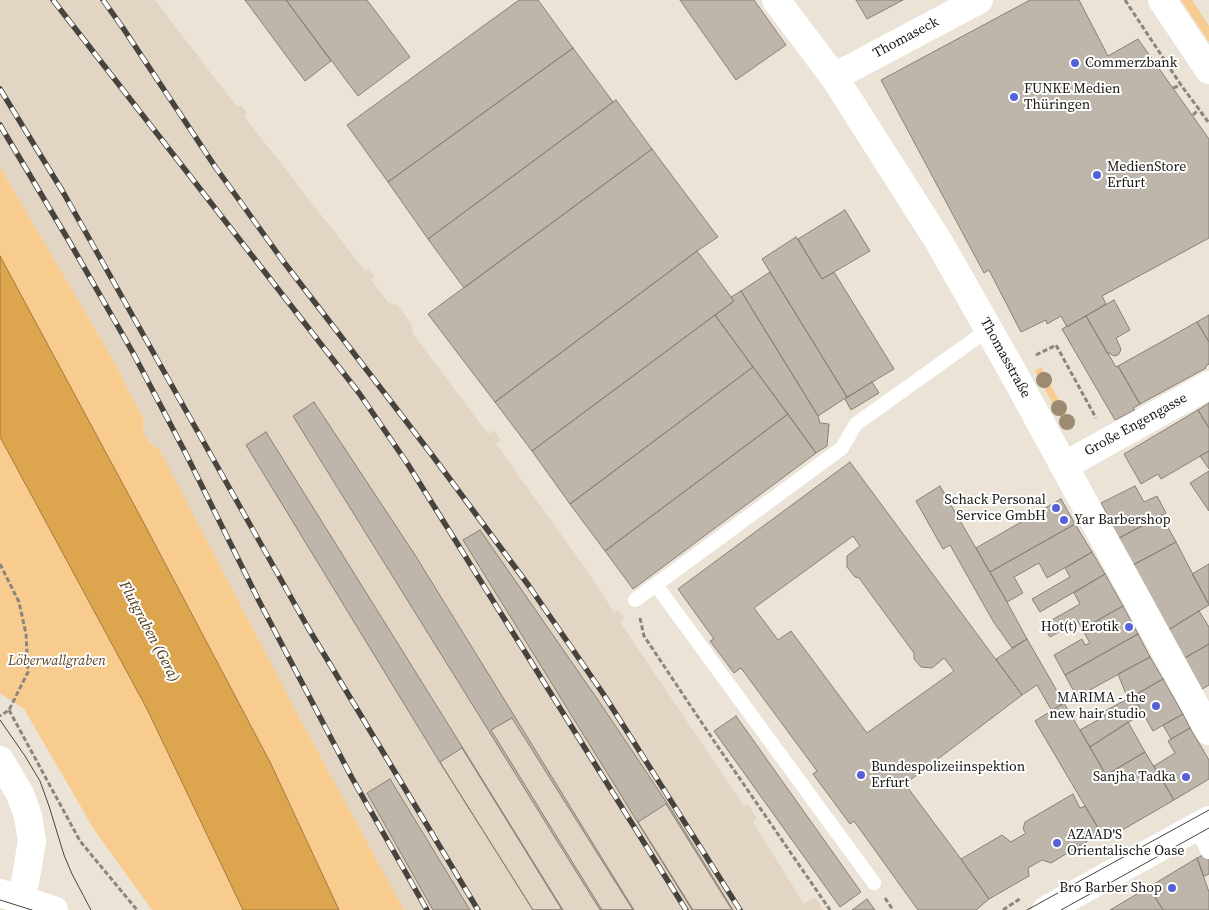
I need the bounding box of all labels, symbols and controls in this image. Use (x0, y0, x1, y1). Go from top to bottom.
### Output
street label: Thomaseck (870, 14, 942, 62)
place label: Commerzbank (1085, 55, 1177, 71)
marker: Commerzbank (1069, 57, 1081, 69)
place label: FUNKE Medien Thüringen (1024, 81, 1121, 114)
marker: FUNKE Medien Thüringen (1008, 91, 1020, 103)
place label: MedienStore Erfurt (1107, 159, 1186, 192)
marker: MedienStore Erfurt (1091, 169, 1103, 181)
street label: Thomasstraße (976, 315, 1034, 401)
street label: Große Engengasse (1082, 390, 1190, 460)
place label: Schack Personal Service GmbH (945, 492, 1046, 524)
marker: Schack Personal Service GmbH (1050, 502, 1062, 514)
place label: Yar Barbershop (1074, 512, 1171, 528)
marker: Yar Barbershop (1058, 514, 1070, 526)
water label: Flutgraben (Gera) (115, 578, 183, 686)
place label: Hot(t) Erotik (1041, 619, 1119, 635)
marker: Hot(t) Erotik (1123, 621, 1135, 633)
park label: Löberwallgraben (8, 653, 106, 669)
place label: MARIMA - the new hair studio (1049, 690, 1146, 722)
marker: MARIMA - the new hair studio (1150, 700, 1162, 712)
place label: Bundespolizeiinspektion Erfurt (871, 759, 1025, 792)
marker: Bundespolizeiinspektion Erfurt (855, 769, 867, 781)
place label: Sanjha Tadka (1093, 769, 1176, 785)
marker: Sanjha Tadka (1180, 771, 1192, 783)
place label: AZAAD'S Orientalische Oase (1067, 827, 1184, 860)
marker: AZAAD'S Orientalische Oase (1051, 837, 1063, 849)
place label: Bro Barber Shop (1059, 880, 1162, 896)
marker: Bro Barber Shop (1166, 882, 1178, 894)

